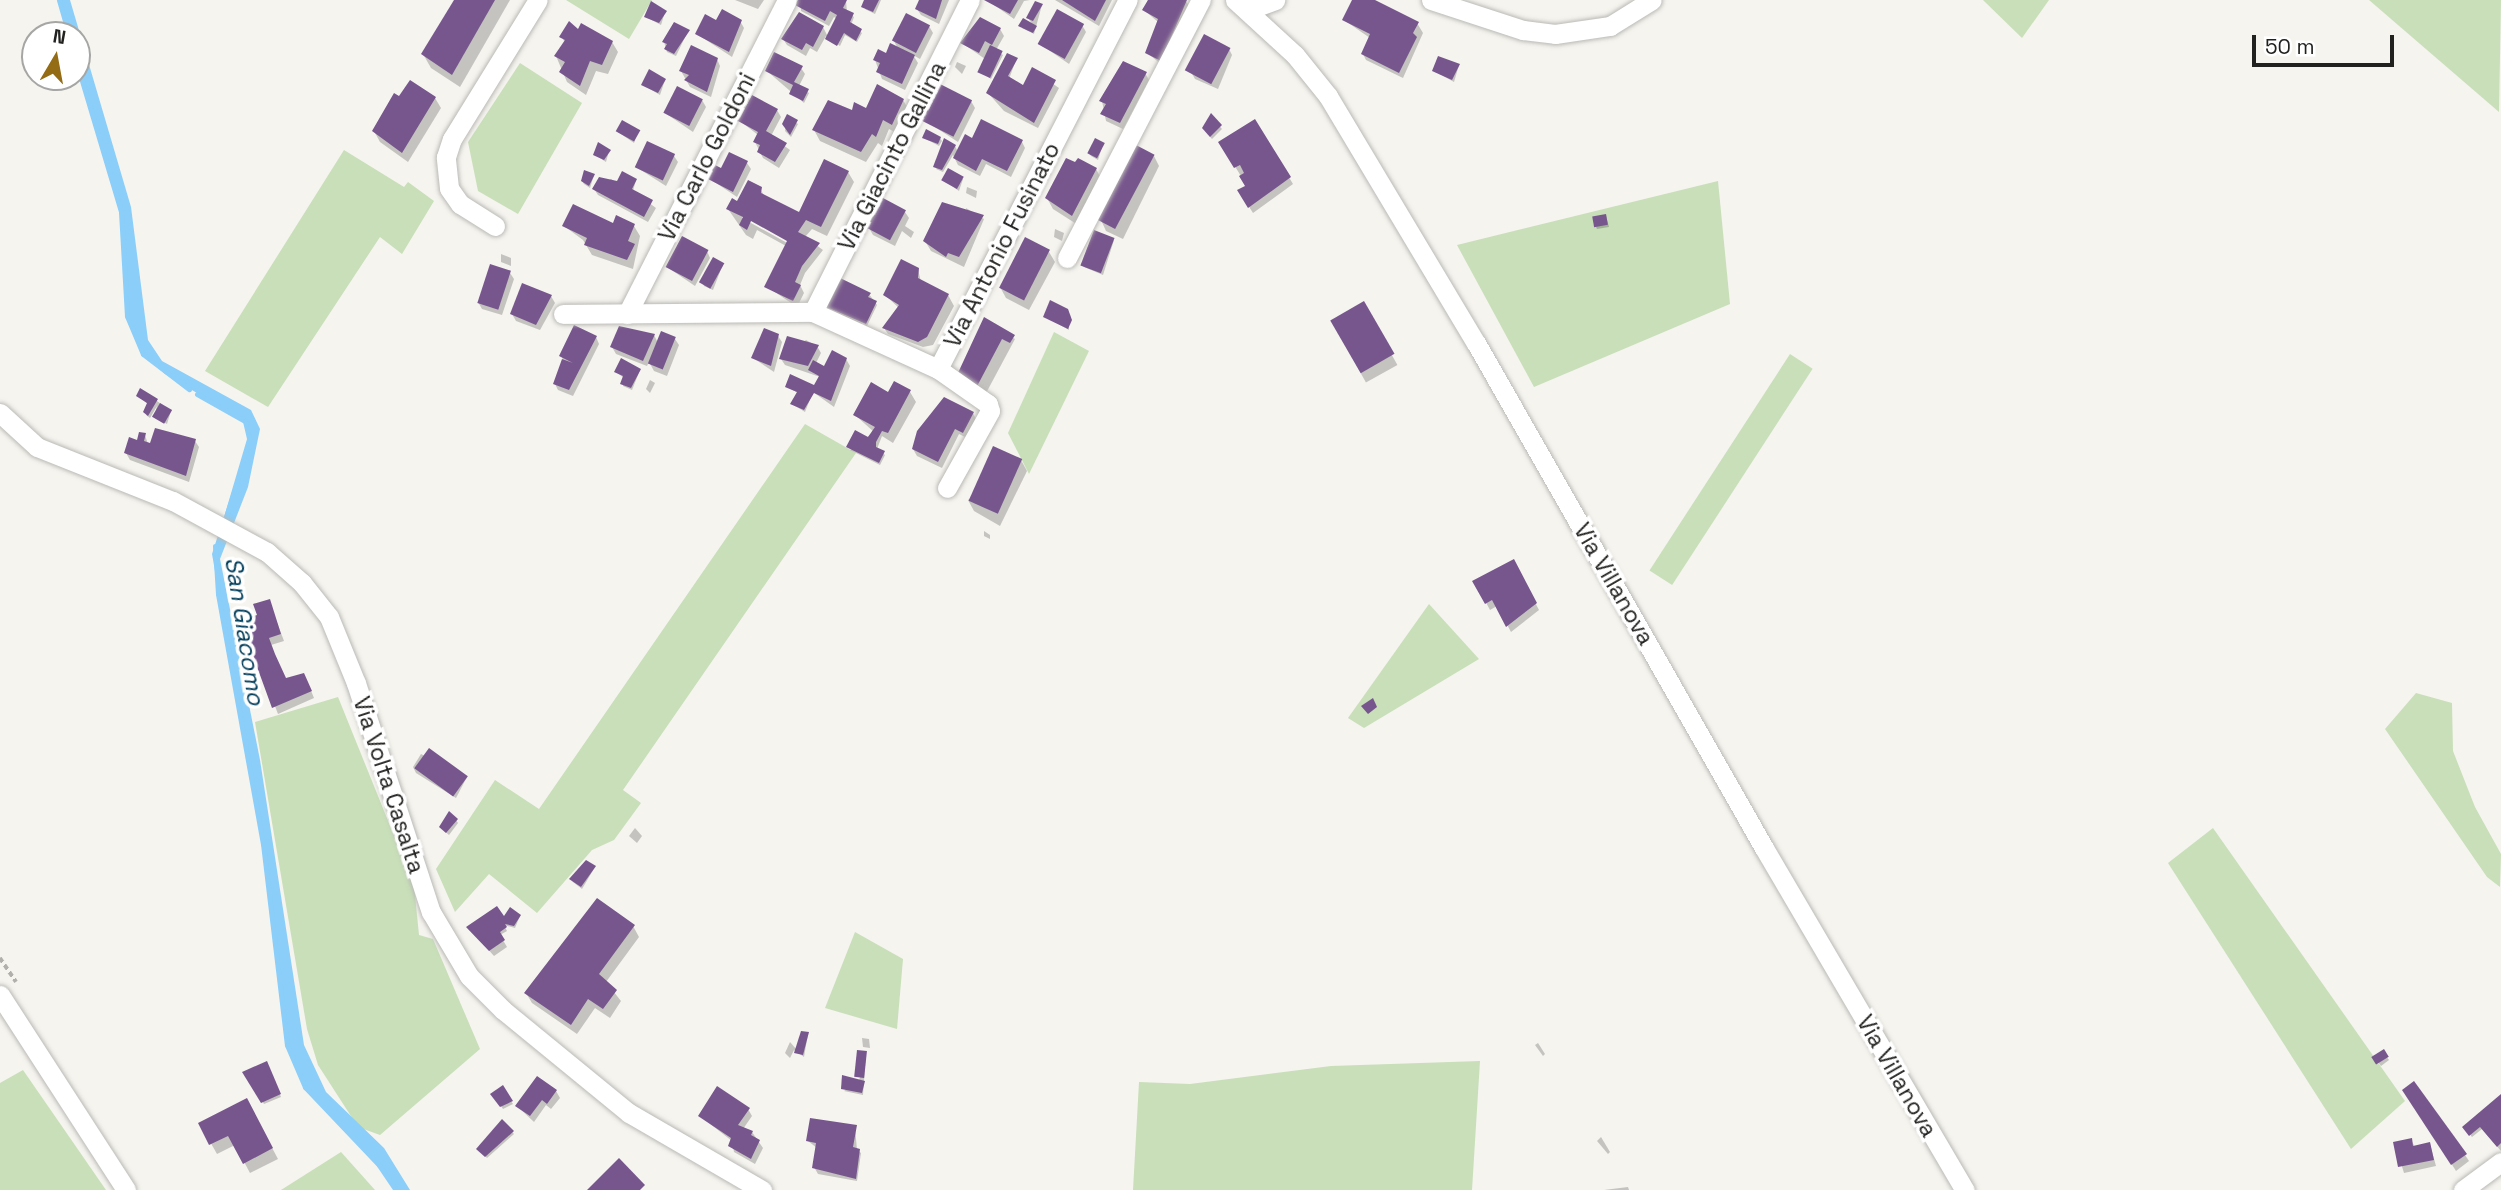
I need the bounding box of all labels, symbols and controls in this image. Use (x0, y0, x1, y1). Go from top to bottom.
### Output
north arrow (21, 21, 91, 91)
scale bar (2256, 21, 2398, 65)
text: N (51, 23, 68, 50)
text: 50 m (2265, 33, 2315, 60)
street label: Via Giacinto Gallina (832, 57, 952, 255)
street label: Via Carlo Goldoni (653, 68, 761, 246)
street label: Via Antonio Fusinato (938, 138, 1066, 352)
street label: Via Villanova (1568, 518, 1660, 650)
water label: San Giacomo (219, 555, 271, 707)
street label: Via Volta Casalta (347, 693, 431, 877)
street label: Via Villanova (1851, 1010, 1943, 1142)

